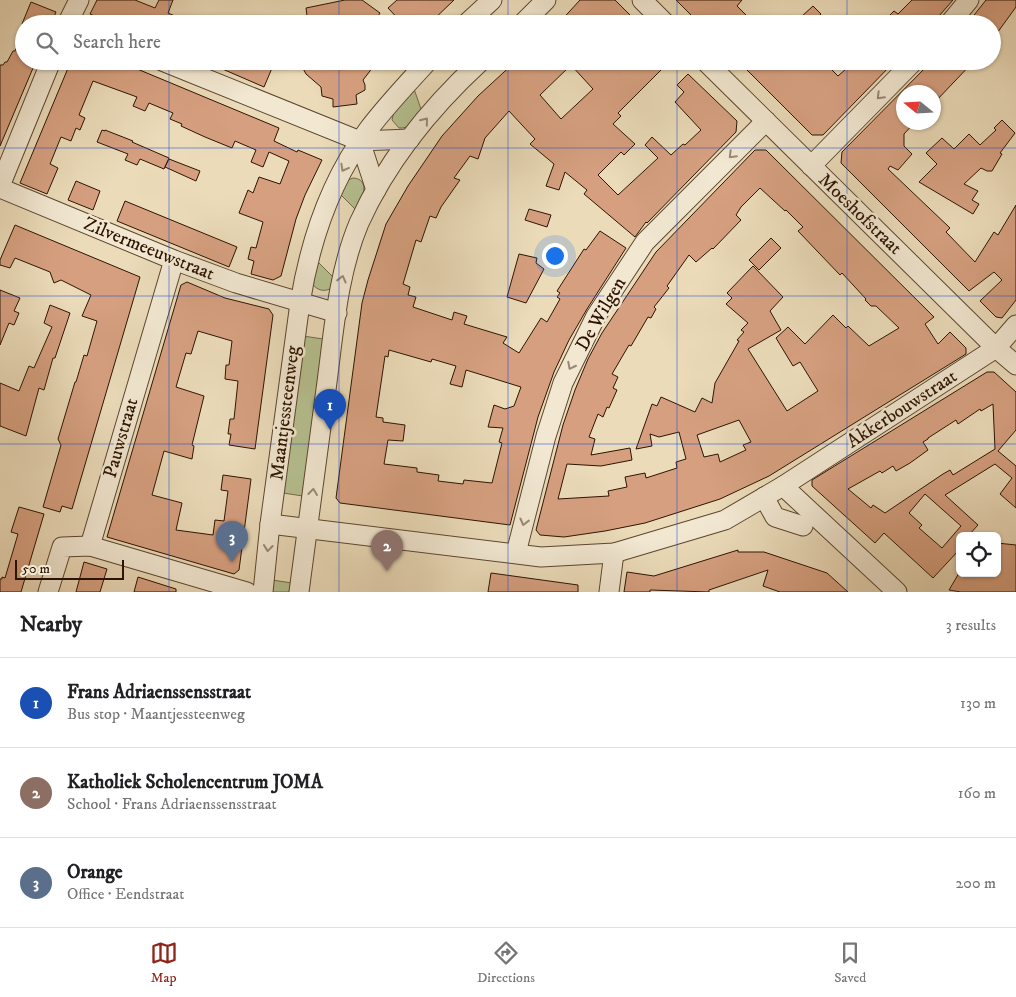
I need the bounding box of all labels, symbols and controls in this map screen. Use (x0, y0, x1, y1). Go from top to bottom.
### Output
search box (15, 15, 1001, 70)
icon: search (33, 29, 61, 57)
text: Search here (73, 31, 161, 54)
north arrow (896, 85, 941, 130)
one-way arrow (877, 90, 886, 99)
one-way arrow (419, 118, 427, 127)
one-way arrow (728, 149, 737, 158)
one-way arrow (340, 162, 350, 171)
street label: Moeshofstraat (813, 168, 907, 260)
street label: Zilvermeeuwstraat (80, 212, 218, 286)
your location (542, 243, 568, 269)
street label: De Wilgen (571, 273, 631, 355)
one-way arrow (337, 275, 347, 283)
street label: Maantjessteenweg (265, 344, 305, 482)
one-way arrow (567, 361, 577, 370)
street label: Akkerbouwstraat (843, 365, 961, 453)
pin: 1 (314, 389, 346, 430)
street label: Pauwstraat (99, 395, 143, 481)
one-way arrow (307, 487, 318, 495)
one-way arrow (519, 517, 530, 526)
pin: 3 (216, 521, 248, 562)
pin: 2 (371, 530, 403, 571)
map controls (956, 532, 1001, 577)
button: locate (956, 532, 1001, 577)
one-way arrow (263, 544, 274, 552)
scale bar (15, 557, 124, 580)
text: 50 m (22, 560, 50, 578)
text: Nearby (20, 612, 82, 638)
text: 3 results (946, 615, 996, 635)
text: Frans Adriaenssensstraat (67, 681, 251, 704)
text: 1 (33, 693, 39, 713)
text: 130 m (960, 693, 996, 713)
text: Bus stop · Maantjessteenweg (67, 704, 245, 724)
text: Katholiek Scholencentrum JOMA (67, 771, 323, 794)
text: 2 (32, 783, 40, 803)
text: 160 m (958, 783, 996, 803)
text: School · Frans Adriaenssensstraat (67, 794, 277, 814)
text: Orange (67, 861, 123, 884)
text: 3 (33, 873, 39, 893)
text: 200 m (955, 873, 996, 893)
text: Office · Eendstraat (67, 884, 184, 904)
tab: Map (150, 939, 178, 987)
tab: Directions (477, 939, 535, 987)
tab: Saved (834, 939, 866, 987)

